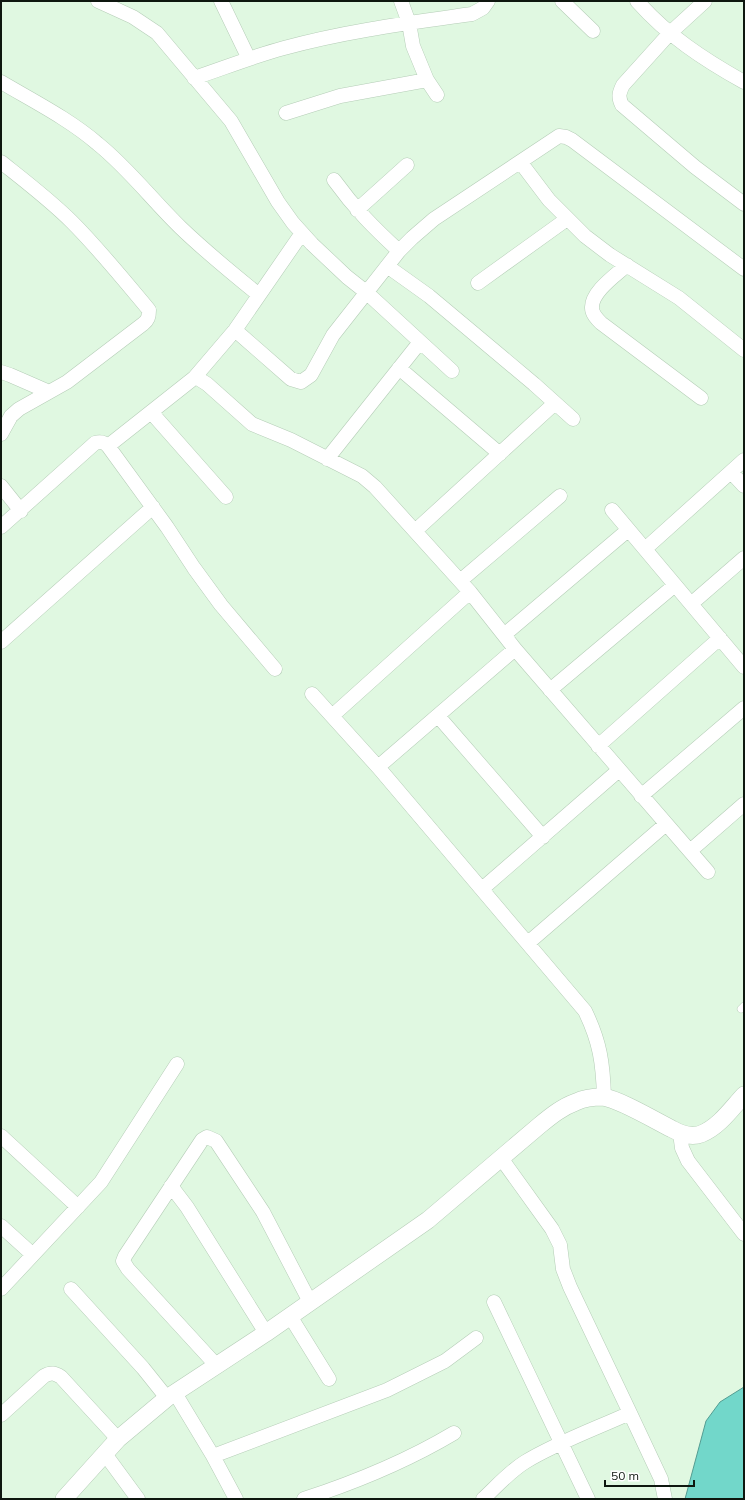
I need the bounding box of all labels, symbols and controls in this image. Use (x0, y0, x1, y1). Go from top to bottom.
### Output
scale bar (605, 1462, 694, 1488)
text: 50 m (611, 1468, 639, 1483)

